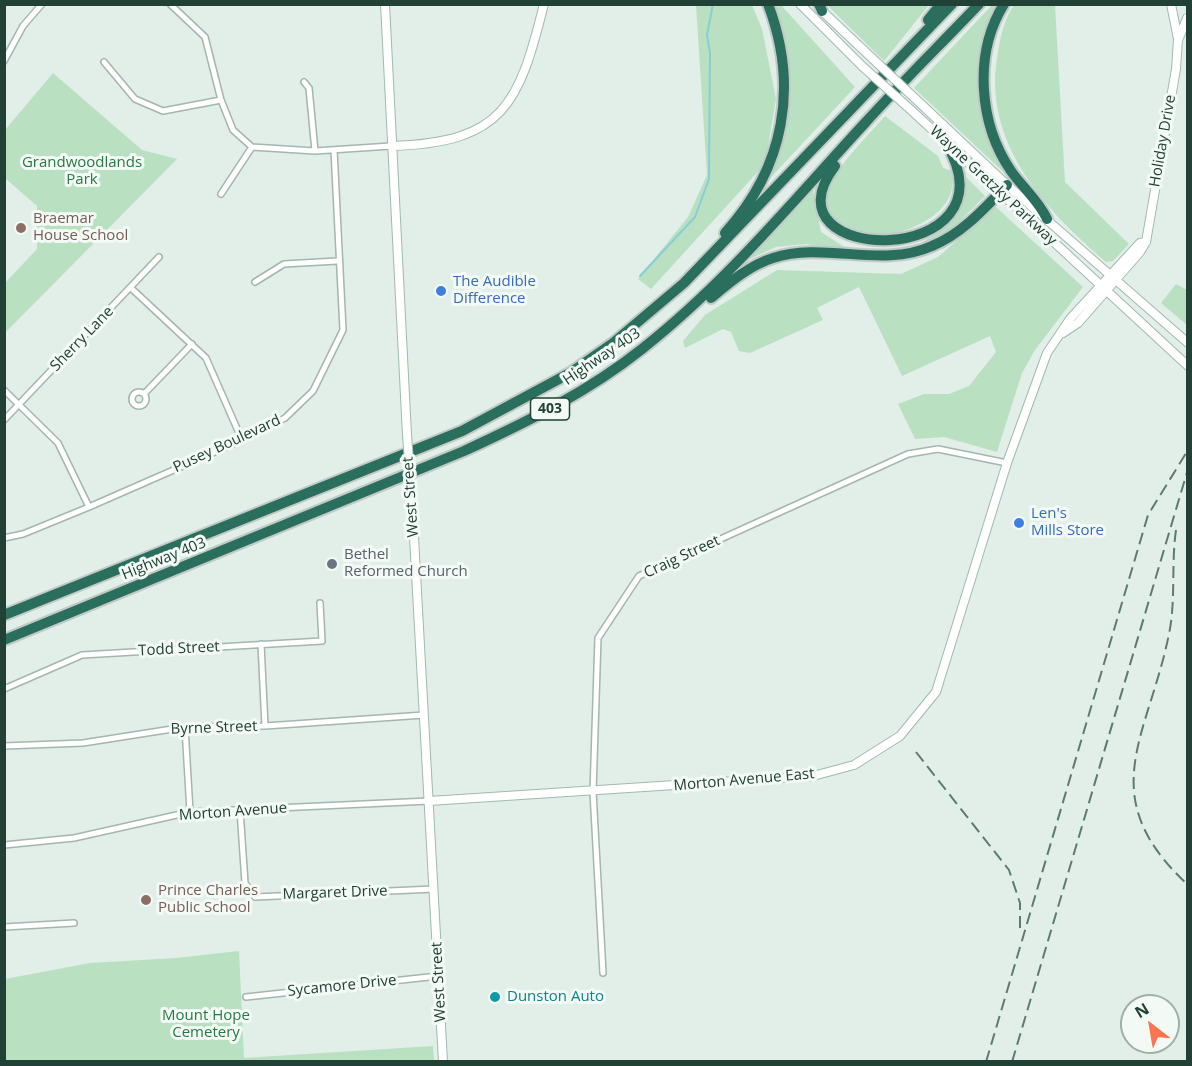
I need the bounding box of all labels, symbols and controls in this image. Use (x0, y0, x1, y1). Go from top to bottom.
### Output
street label: Holiday Drive (1146, 93, 1180, 189)
street label: Wayne Gretzky Parkway (926, 122, 1060, 250)
park label: Grandwoodlands Park (22, 154, 142, 189)
place label: Braemar House School (33, 210, 128, 245)
marker: Braemar House School (14, 221, 28, 235)
place label: The Audible Difference (453, 273, 536, 308)
marker: The Audible Difference (434, 284, 448, 298)
street label: Sherry Lane (47, 303, 117, 375)
street label: Highway 403 (560, 325, 644, 389)
road number: 403 (530, 398, 570, 420)
street label: Pusey Boulevard (170, 411, 284, 477)
street label: West Street (399, 456, 423, 538)
place label: Len's Mills Store (1031, 505, 1104, 540)
marker: Len's Mills Store (1012, 516, 1026, 530)
street label: Craig Street (641, 532, 723, 582)
street label: Highway 403 (119, 534, 209, 584)
place label: Bethel Reformed Church (344, 546, 468, 581)
marker: Bethel Reformed Church (325, 557, 339, 571)
street label: Todd Street (138, 638, 220, 660)
street label: Byrne Street (170, 717, 258, 739)
street label: Morton Avenue East (673, 765, 815, 795)
street label: Morton Avenue (178, 799, 288, 825)
place label: Prince Charles Public School (158, 882, 258, 917)
street label: Margaret Drive (282, 882, 388, 904)
marker: Prince Charles Public School (139, 893, 153, 907)
street label: West Street (428, 941, 450, 1023)
street label: Sycamore Drive (287, 971, 397, 1001)
place label: Dunston Auto (507, 988, 604, 1006)
marker: Dunston Auto (488, 990, 502, 1004)
north arrow (1120, 994, 1180, 1054)
text: N (1131, 998, 1153, 1023)
park label: Mount Hope Cemetery (162, 1007, 250, 1042)

